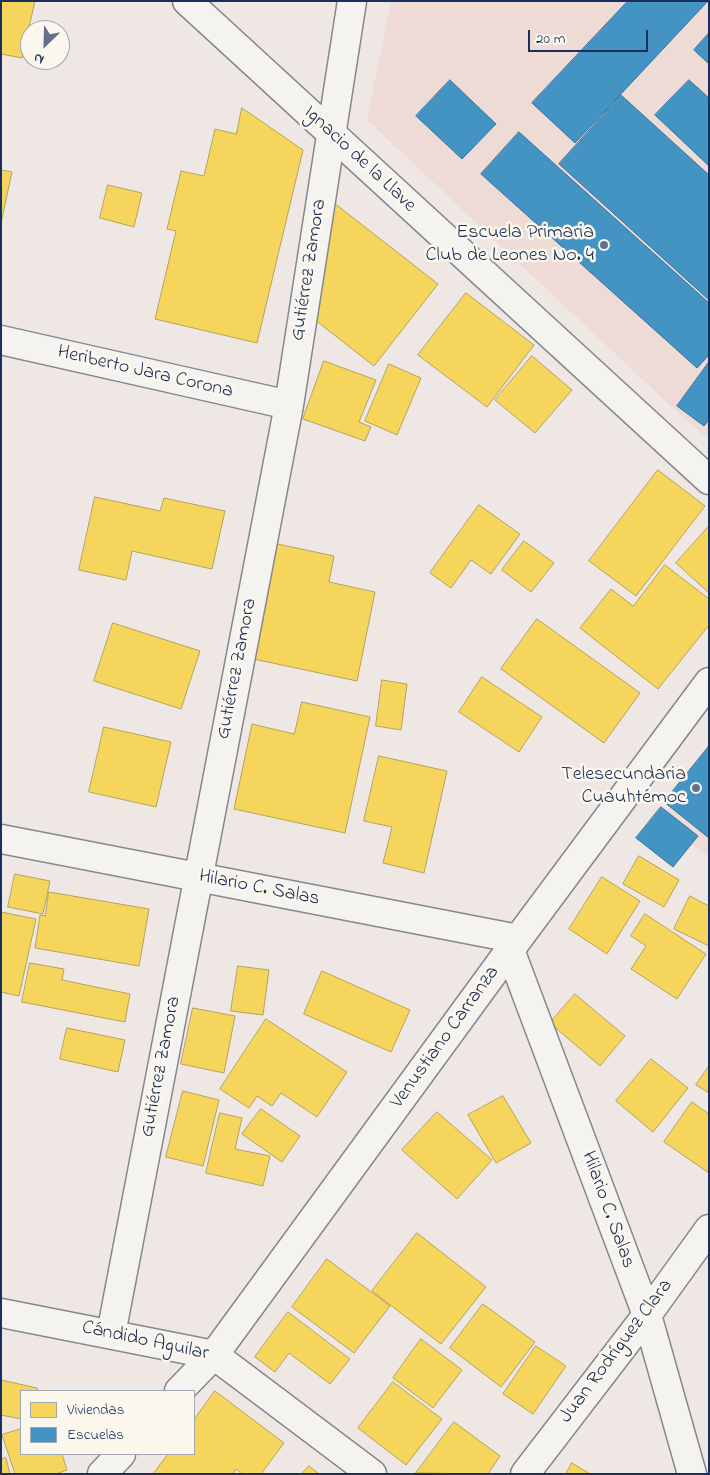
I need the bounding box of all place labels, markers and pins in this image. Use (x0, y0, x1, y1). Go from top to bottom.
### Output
place label: Escuela Primaria Club de Leones No. 4 (426, 222, 594, 269)
marker: Escuela Primaria Club de Leones No. 4 (598, 239, 610, 251)
place label: Telesecundaria Cuauhtémoc (561, 764, 686, 811)
marker: Telesecundaria Cuauhtémoc (690, 782, 702, 794)

